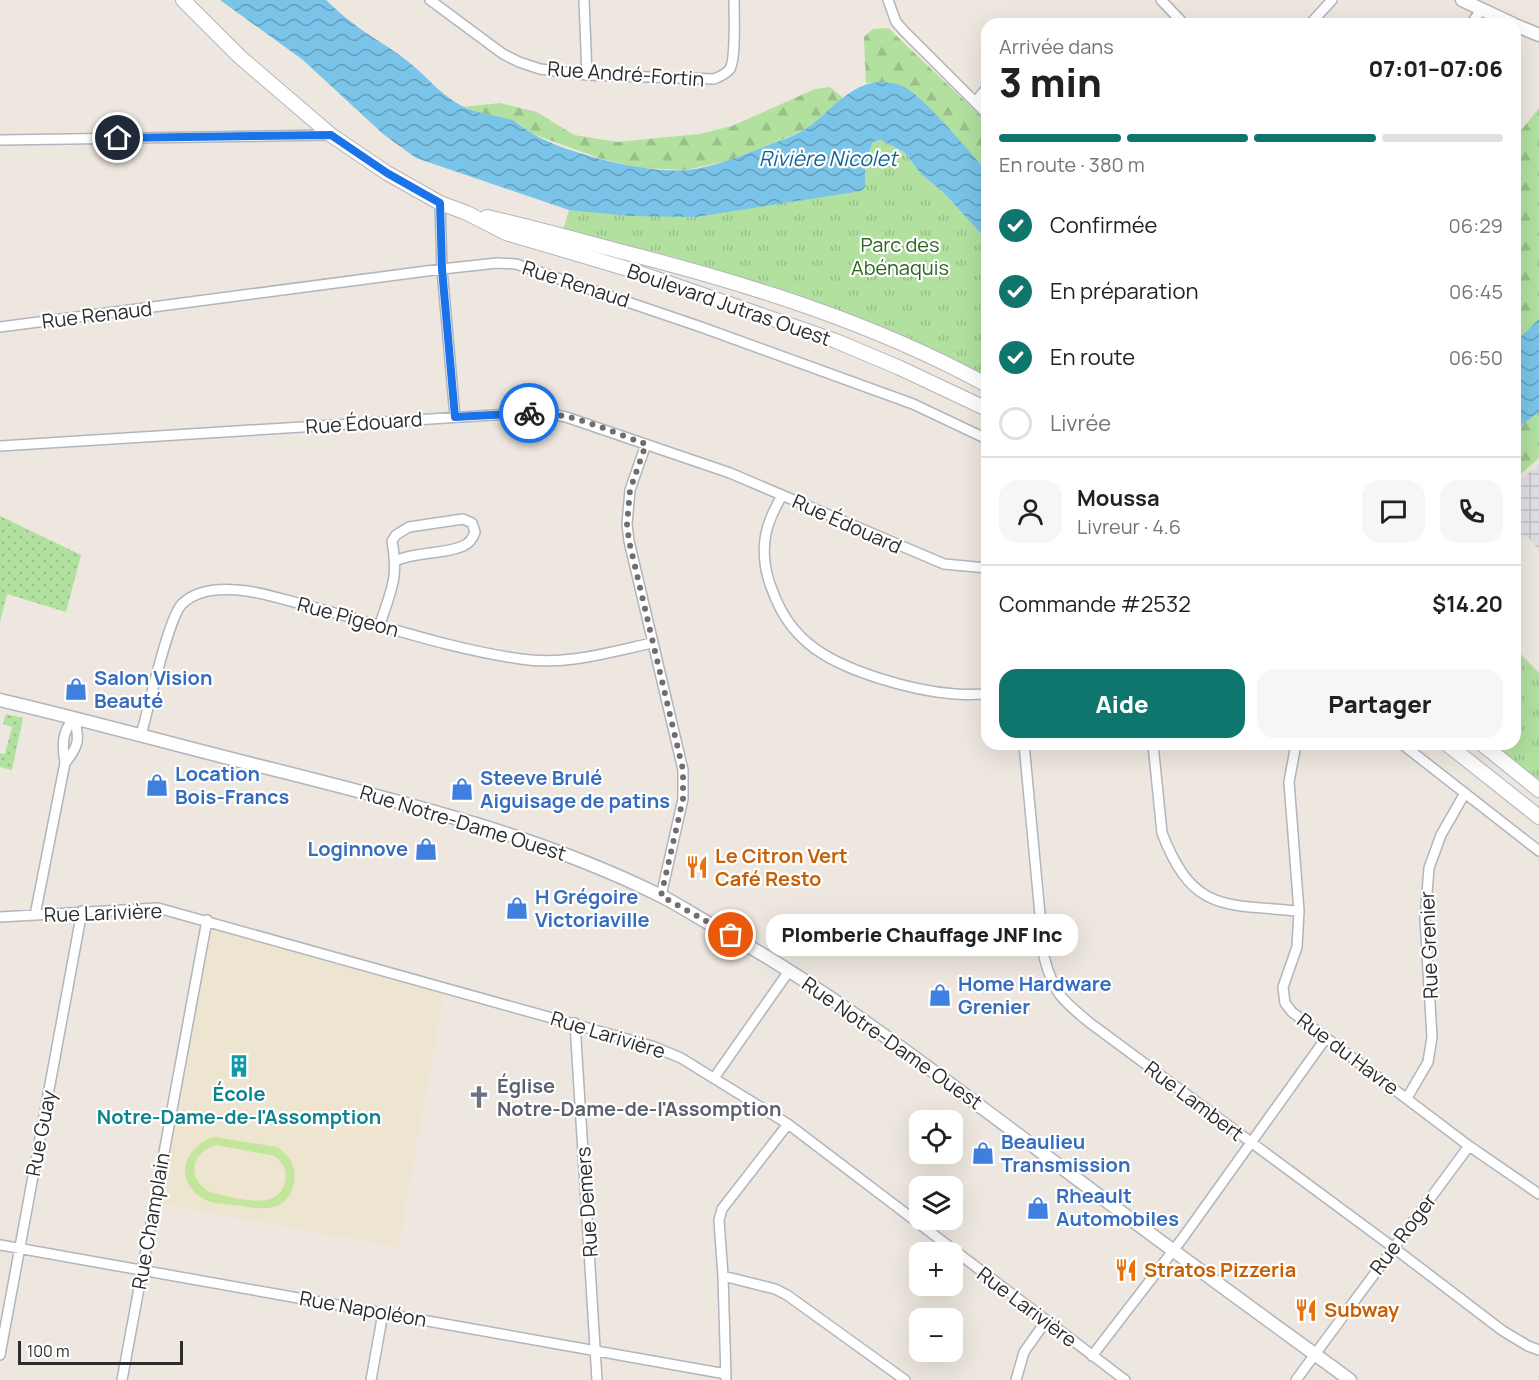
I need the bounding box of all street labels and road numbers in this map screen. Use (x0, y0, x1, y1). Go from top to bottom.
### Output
street label: Rue André-Fortin (547, 55, 705, 92)
street label: Rue Renaud (519, 254, 633, 313)
street label: Boulevard Jutras Ouest (624, 257, 835, 352)
street label: Rue Renaud (40, 294, 154, 335)
street label: Rue Édouard (305, 405, 423, 440)
street label: Rue Édouard (788, 487, 906, 560)
street label: Rue Pigeon (294, 590, 402, 643)
street label: Rue Notre-Dame Ouest (357, 778, 570, 867)
street label: Rue Grenier (1413, 891, 1444, 1000)
street label: Rue Larivière (43, 897, 163, 928)
street label: Rue Notre-Dame Ouest (797, 970, 988, 1115)
street label: Rue Larivière (547, 1004, 669, 1065)
street label: Rue du Havre (1292, 1006, 1405, 1101)
street label: Rue Lambert (1139, 1055, 1249, 1147)
street label: Rue Guay (19, 1087, 62, 1178)
street label: Rue Demers (569, 1146, 604, 1258)
street label: Rue Champlain (125, 1150, 176, 1292)
street label: Rue Roger (1363, 1187, 1442, 1280)
street label: Rue Larivière (972, 1260, 1083, 1353)
street label: Rue Napoléon (297, 1284, 429, 1333)

